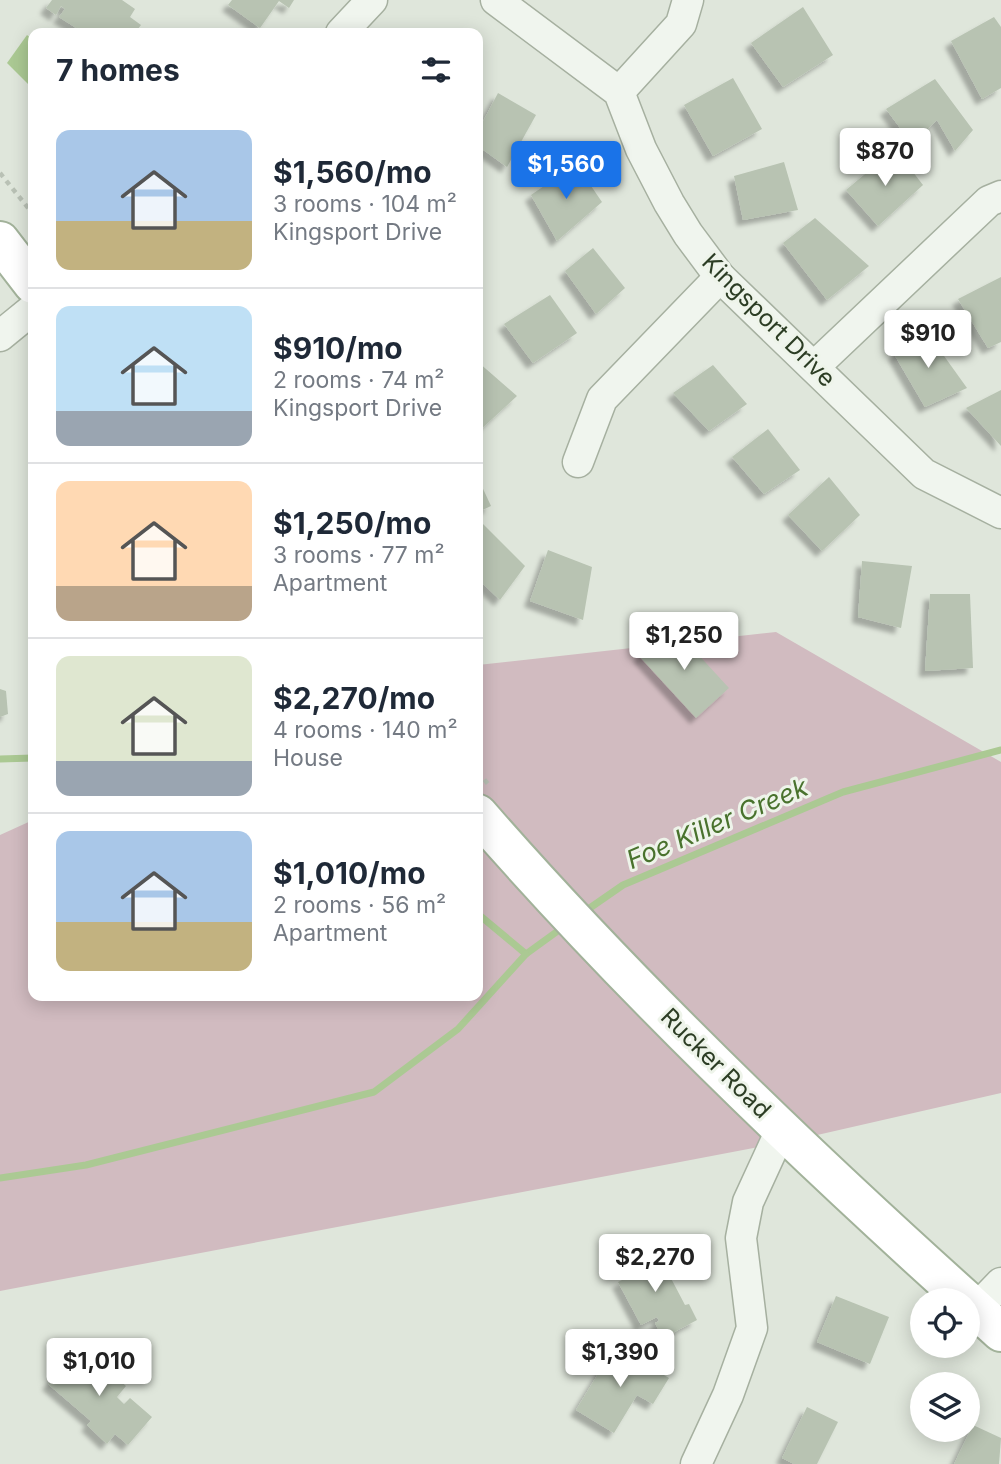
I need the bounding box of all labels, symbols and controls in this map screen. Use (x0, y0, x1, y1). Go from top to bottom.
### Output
icon: filters (417, 51, 455, 89)
text: 7 homes (56, 52, 180, 88)
pin: $870 (844, 128, 926, 188)
text: $870 (856, 137, 914, 165)
pin: $1,560 (509, 142, 623, 201)
text: $1,560 (527, 150, 605, 178)
text: $1,560/mo (273, 154, 432, 190)
icon: home (112, 158, 196, 242)
text: 3 rooms · 104 m² (273, 190, 457, 218)
text: Kingsport Drive (273, 218, 442, 246)
street label: Kingsport Drive (696, 247, 842, 393)
pin: $910 (887, 310, 969, 370)
text: $910 (900, 319, 956, 347)
text: $910/mo (273, 330, 403, 366)
icon: home (112, 334, 196, 418)
text: 2 rooms · 74 m² (273, 366, 445, 394)
text: Kingsport Drive (273, 394, 442, 422)
text: $1,250/mo (273, 505, 431, 541)
icon: home (112, 509, 196, 593)
text: 3 rooms · 77 m² (273, 541, 445, 569)
text: Apartment (273, 569, 387, 597)
pin: $1,250 (627, 612, 741, 672)
text: $1,250 (645, 621, 723, 649)
text: $2,270/mo (273, 680, 435, 716)
icon: home (112, 684, 196, 768)
text: 4 rooms · 140 m² (273, 716, 458, 744)
text: House (273, 744, 343, 772)
water label: Foe Killer Creek (622, 771, 813, 875)
text: $1,010/mo (273, 855, 426, 891)
icon: home (112, 859, 196, 943)
text: 2 rooms · 56 m² (273, 891, 446, 919)
text: Apartment (273, 919, 387, 947)
street label: Rucker Road (655, 1002, 777, 1124)
pin: $2,270 (598, 1234, 712, 1294)
text: $2,270 (615, 1243, 695, 1271)
map controls (910, 1288, 980, 1442)
button: locate (910, 1288, 980, 1358)
pin: $1,390 (563, 1330, 677, 1389)
pin: $1,010 (42, 1338, 156, 1398)
text: $1,390 (581, 1338, 659, 1366)
text: $1,010 (63, 1347, 135, 1375)
button: layers (910, 1372, 980, 1442)

